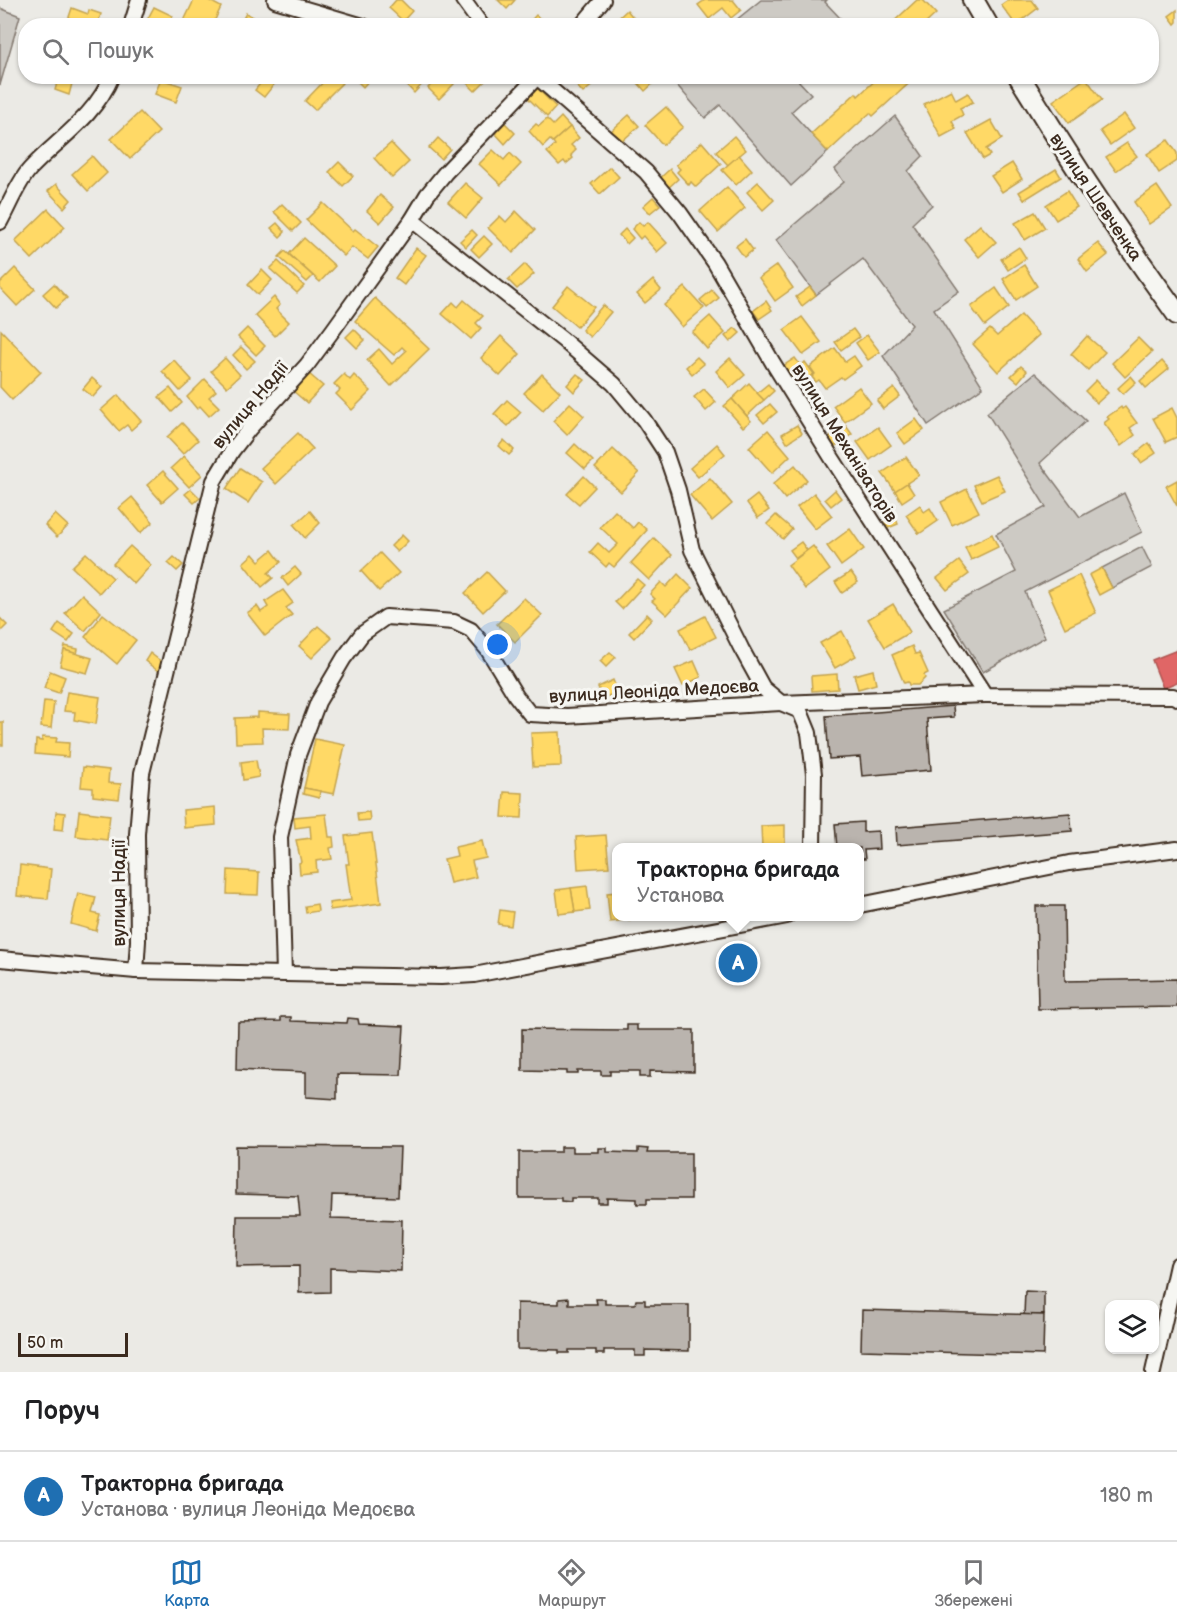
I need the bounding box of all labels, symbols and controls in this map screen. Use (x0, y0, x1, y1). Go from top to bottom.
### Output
search box (18, 18, 1159, 84)
icon: search (39, 35, 72, 68)
text: Пошук (87, 38, 154, 65)
street label: вулиця Шевченка (1045, 129, 1146, 266)
street label: вулиця Надії (208, 357, 293, 453)
street label: вулиця Механізаторів (787, 360, 902, 527)
your location (483, 630, 512, 659)
street label: вулиця Леоніда Медоєва (549, 675, 760, 707)
street label: вулиця Надії (109, 839, 130, 947)
popup (612, 843, 864, 921)
text: Тракторна бригада (637, 857, 839, 884)
text: Установа (637, 884, 724, 908)
pin: A (718, 940, 758, 986)
map controls (1105, 1300, 1159, 1354)
button: layers (1105, 1300, 1159, 1354)
scale bar (18, 1330, 128, 1358)
text: 50 m (27, 1334, 63, 1353)
text: Поруч (24, 1396, 100, 1427)
text: Тракторна бригада (81, 1471, 283, 1498)
text: A (37, 1484, 50, 1508)
text: 180 m (1100, 1484, 1153, 1508)
text: Установа · вулиця Леоніда Медоєва (81, 1498, 415, 1522)
tab: Карта (164, 1556, 209, 1611)
tab: Маршрут (538, 1556, 606, 1611)
tab: Збережені (935, 1556, 1013, 1611)

